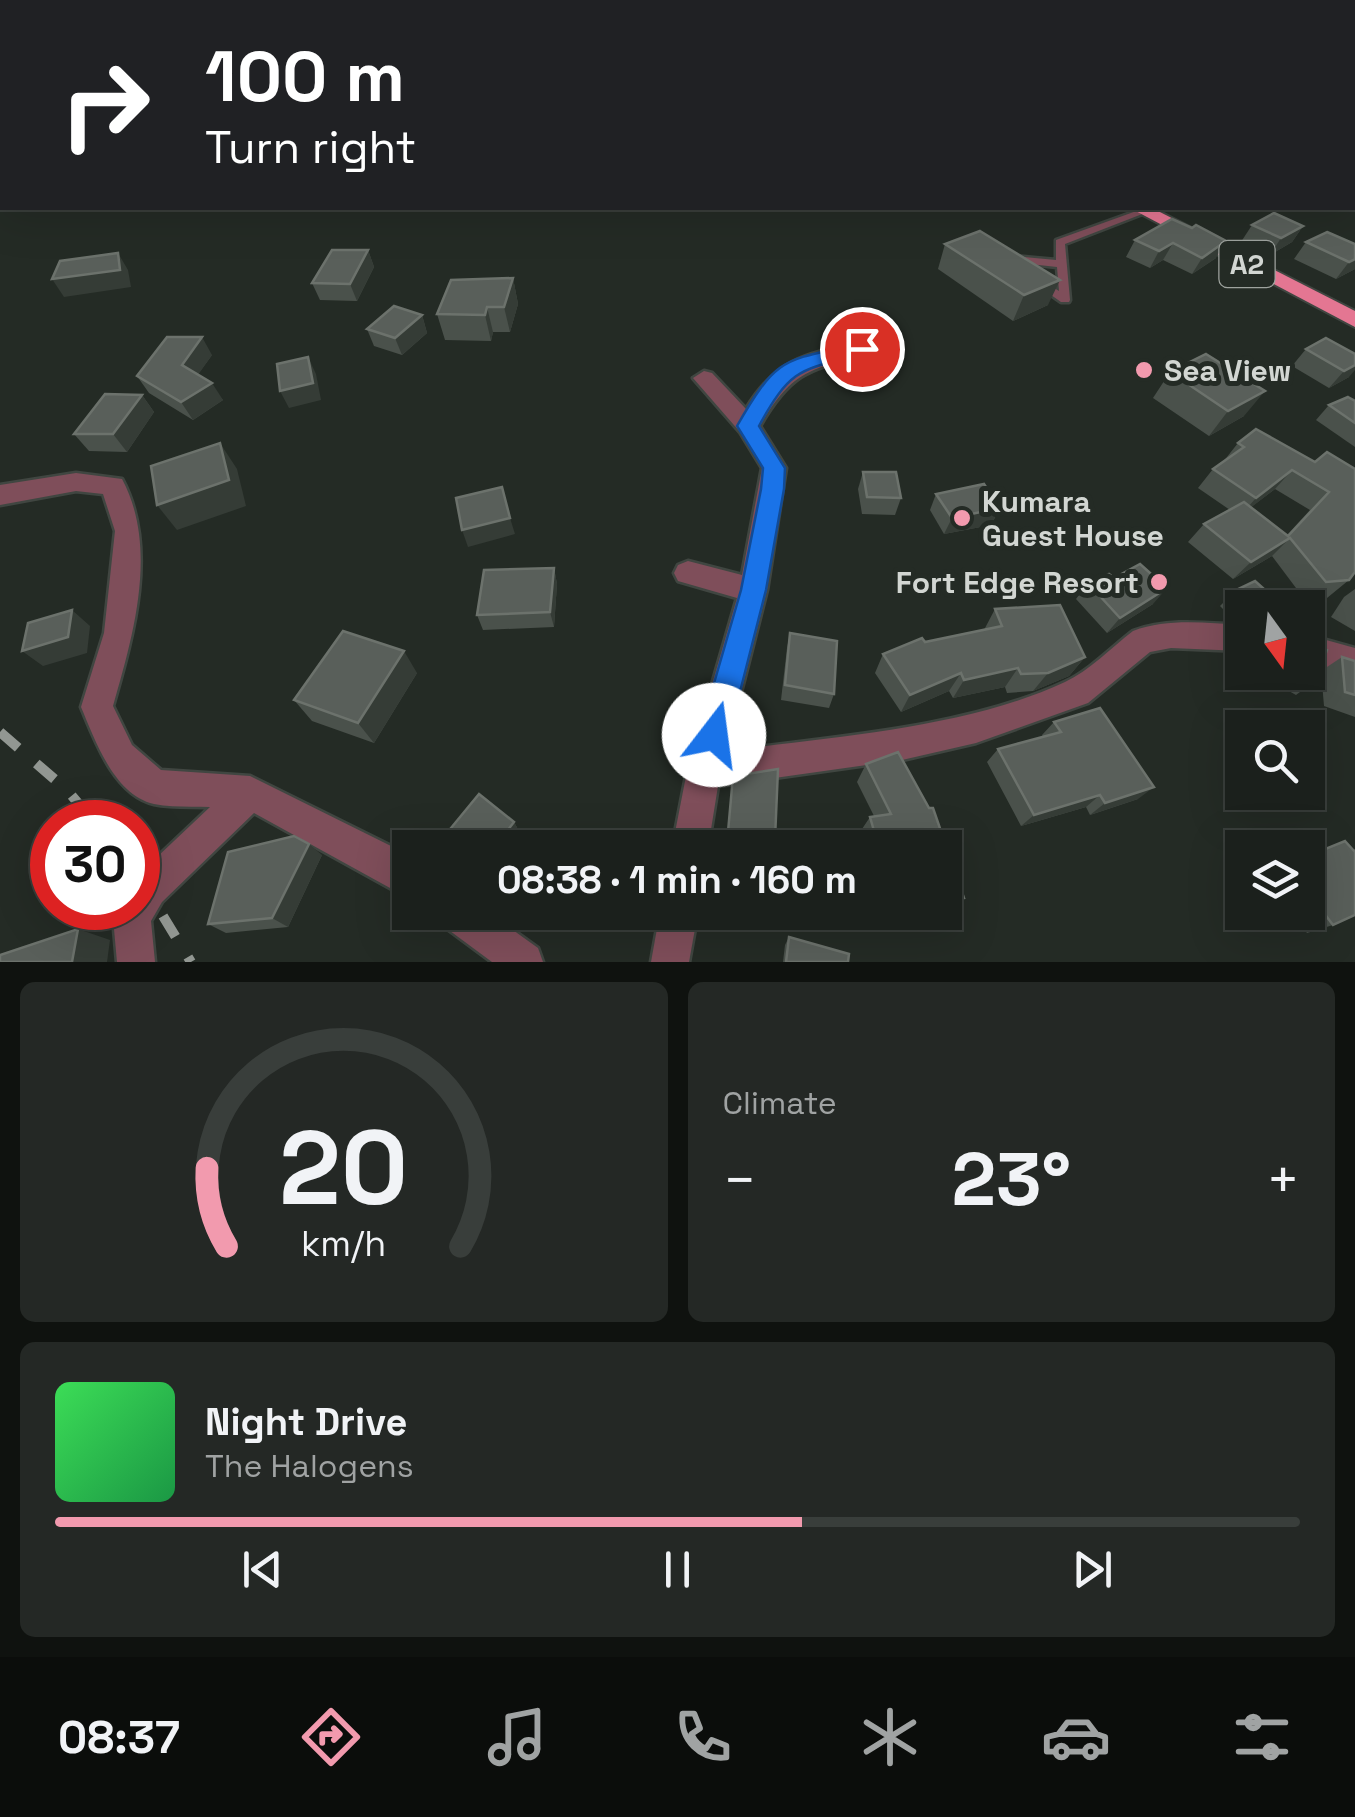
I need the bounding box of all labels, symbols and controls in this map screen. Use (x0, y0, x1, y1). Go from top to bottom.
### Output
text: 100 m (205, 32, 405, 121)
icon: right (40, 40, 170, 170)
text: Turn right (205, 119, 416, 176)
road number: A2 (1220, 241, 1274, 287)
pin (820, 307, 905, 392)
icon: arrive (835, 322, 890, 377)
place label: Sea View (1164, 351, 1291, 390)
marker: Sea View (1133, 359, 1155, 381)
place label: Kumara Guest House (982, 482, 1164, 555)
marker: Kumara Guest House (951, 507, 973, 529)
place label: Fort Edge Resort (896, 563, 1139, 602)
marker: Fort Edge Resort (1148, 571, 1170, 593)
north arrow (1225, 590, 1325, 690)
map controls (1225, 590, 1325, 930)
position arrow (662, 683, 766, 787)
button: search (1225, 710, 1325, 810)
speed limit sign: 30 (30, 800, 160, 930)
button: layers (1225, 830, 1325, 930)
text: 08:38 · 1 min · 160 m (497, 856, 857, 904)
text: Climate (723, 1083, 837, 1123)
text: 20 (279, 1102, 408, 1234)
text: 23° (951, 1131, 1071, 1227)
text: − (723, 1145, 757, 1215)
text: + (1266, 1145, 1300, 1215)
text: km/h (301, 1221, 386, 1266)
text: Night Drive (205, 1398, 407, 1446)
text: The Halogens (205, 1446, 414, 1486)
icon: previous (235, 1542, 290, 1597)
icon: pause (650, 1542, 705, 1597)
icon: next (1065, 1542, 1120, 1597)
icon: directions (296, 1702, 366, 1772)
icon: music (482, 1702, 552, 1772)
icon: phone (668, 1702, 738, 1772)
icon: climate (855, 1702, 925, 1772)
icon: car (1041, 1702, 1111, 1772)
icon: filters (1227, 1702, 1297, 1772)
text: 08:37 (58, 1709, 180, 1766)

